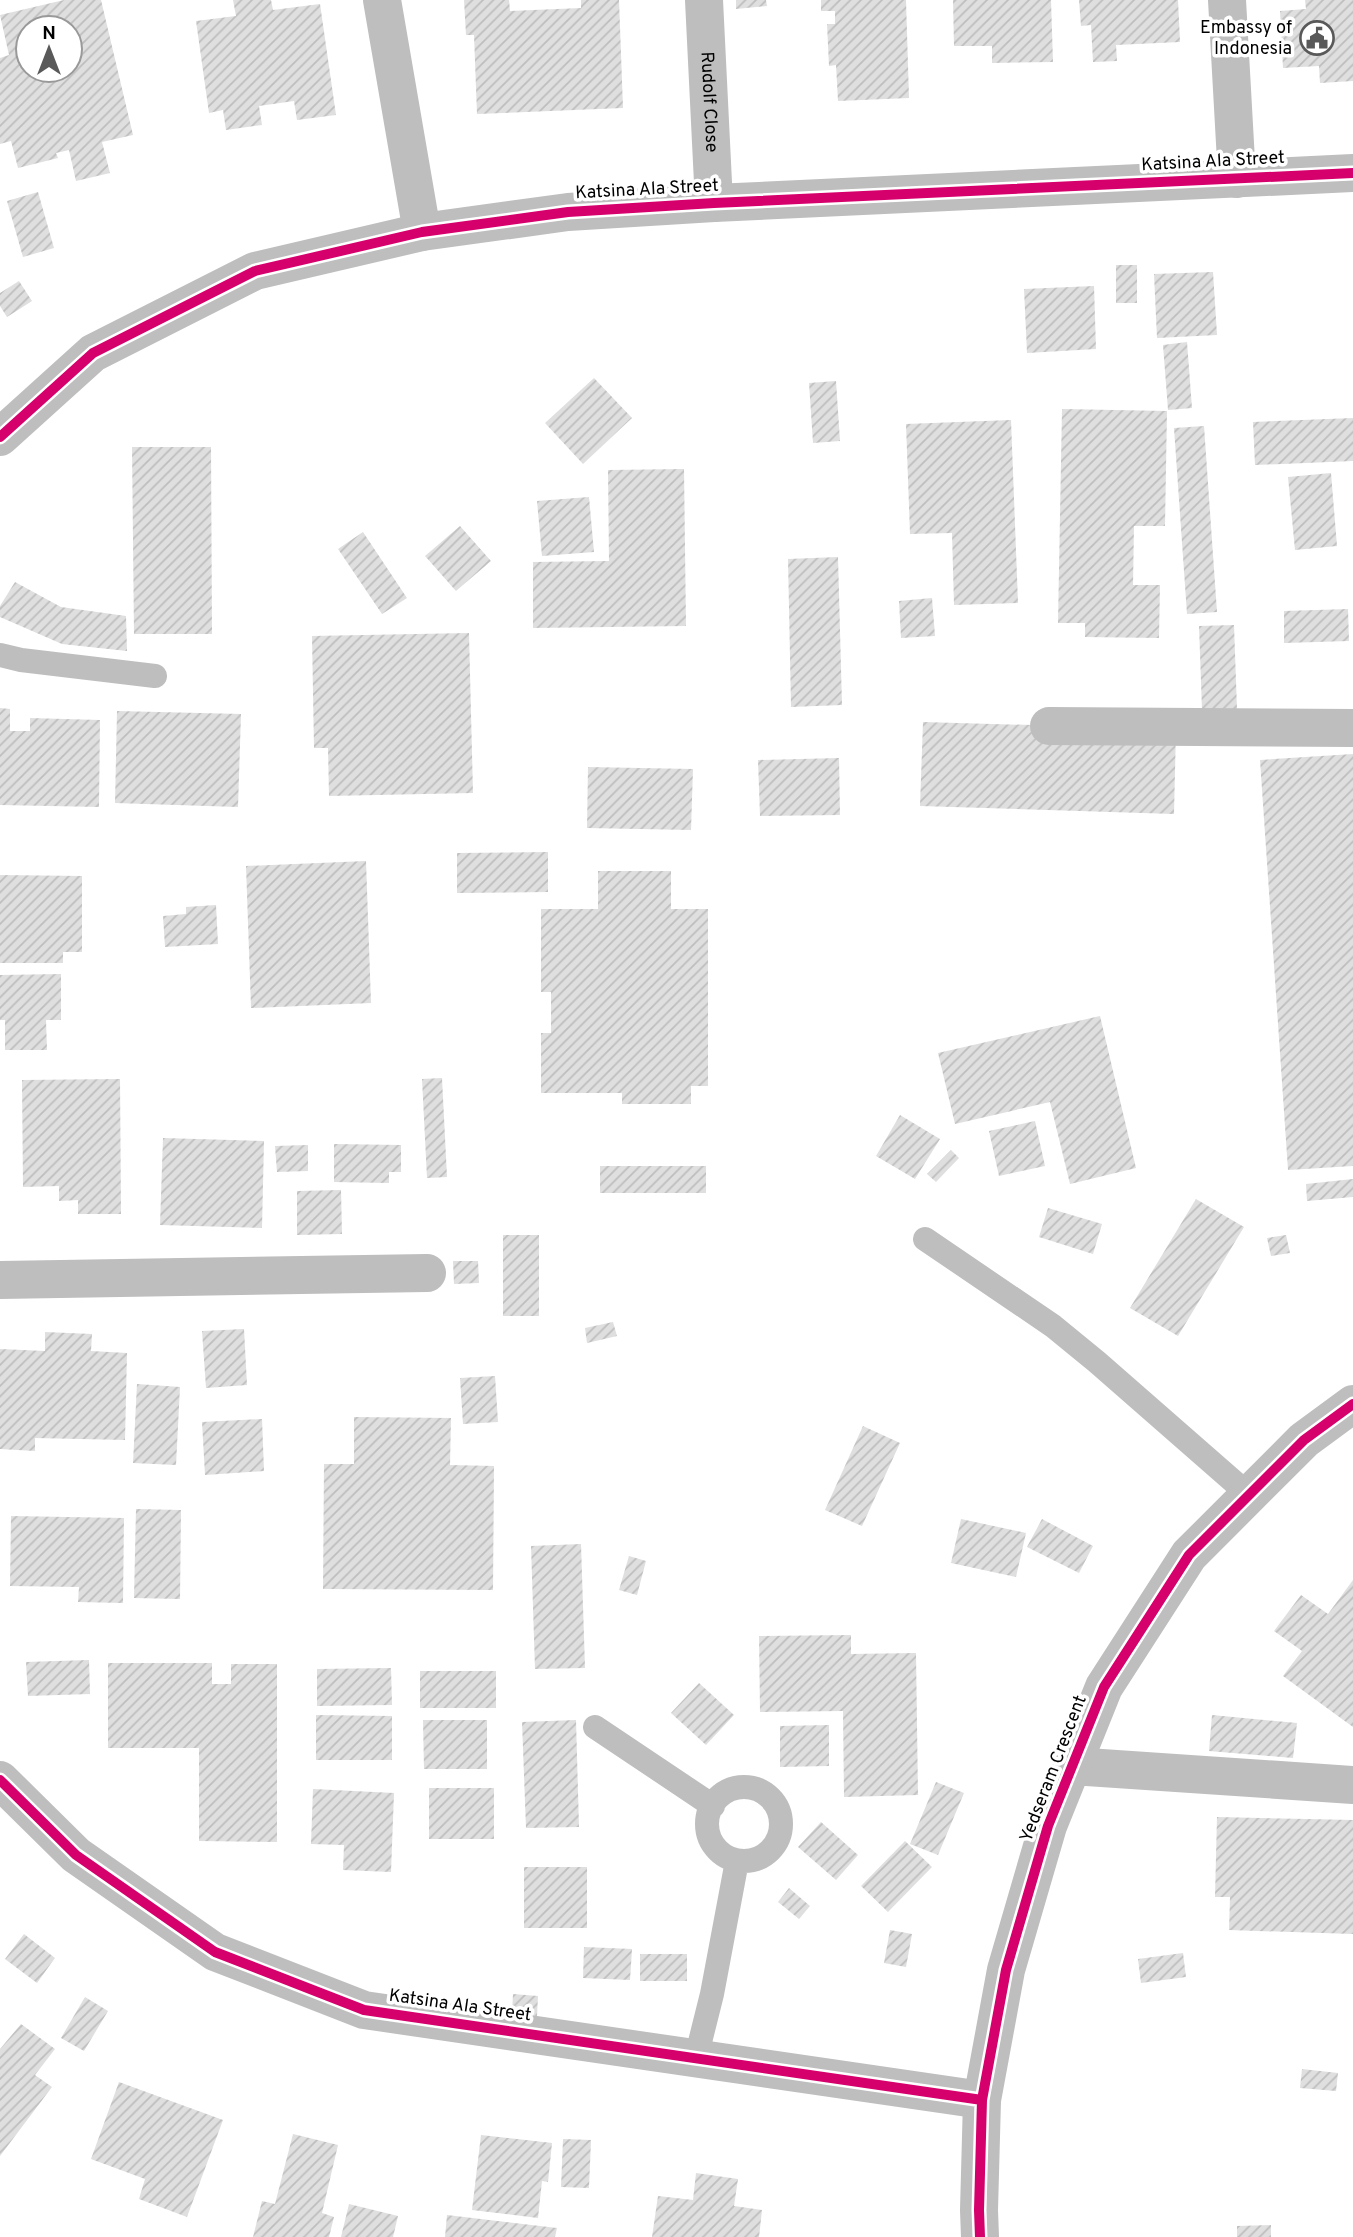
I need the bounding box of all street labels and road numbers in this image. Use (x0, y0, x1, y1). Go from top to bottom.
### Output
street label: Rudolf Close (695, 51, 723, 153)
street label: Katsina Ala Street (1141, 147, 1285, 177)
street label: Katsina Ala Street (575, 175, 719, 205)
street label: Yedseram Crescent (1015, 1692, 1093, 1846)
street label: Katsina Ala Street (387, 1985, 533, 2027)

